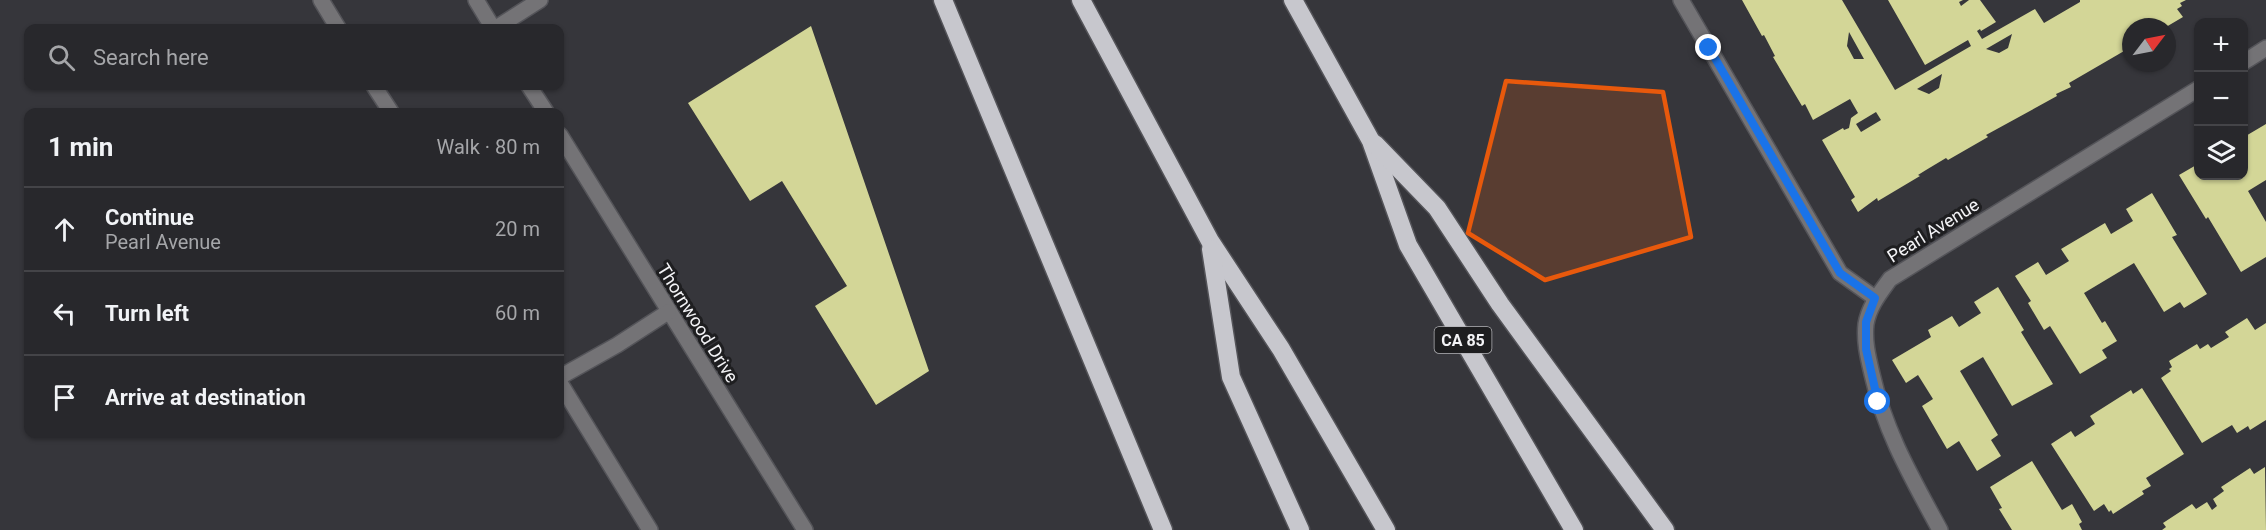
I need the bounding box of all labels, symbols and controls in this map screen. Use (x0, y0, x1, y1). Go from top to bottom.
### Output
north arrow (2122, 18, 2176, 72)
map controls (2194, 18, 2248, 180)
button: + (2194, 18, 2248, 72)
search box (24, 24, 564, 90)
route end (1695, 34, 1721, 60)
icon: search (45, 41, 78, 74)
text: Search here (93, 45, 209, 70)
button: − (2194, 72, 2248, 126)
button: layers (2194, 126, 2248, 180)
text: 1 min (48, 132, 113, 162)
text: Walk · 80 m (437, 135, 540, 159)
street label: Pearl Avenue (1883, 193, 1983, 267)
text: Continue (105, 205, 194, 230)
icon: ahead (48, 213, 81, 246)
text: 20 m (495, 217, 540, 241)
text: Pearl Avenue (105, 230, 221, 254)
street label: Thornwood Drive (653, 260, 743, 386)
icon: left (48, 297, 81, 330)
text: Turn left (105, 301, 189, 326)
text: 60 m (495, 301, 540, 325)
road number: CA 85 (1434, 327, 1492, 353)
icon: arrive (48, 381, 81, 414)
text: Arrive at destination (105, 385, 306, 410)
route start (1864, 388, 1890, 414)

